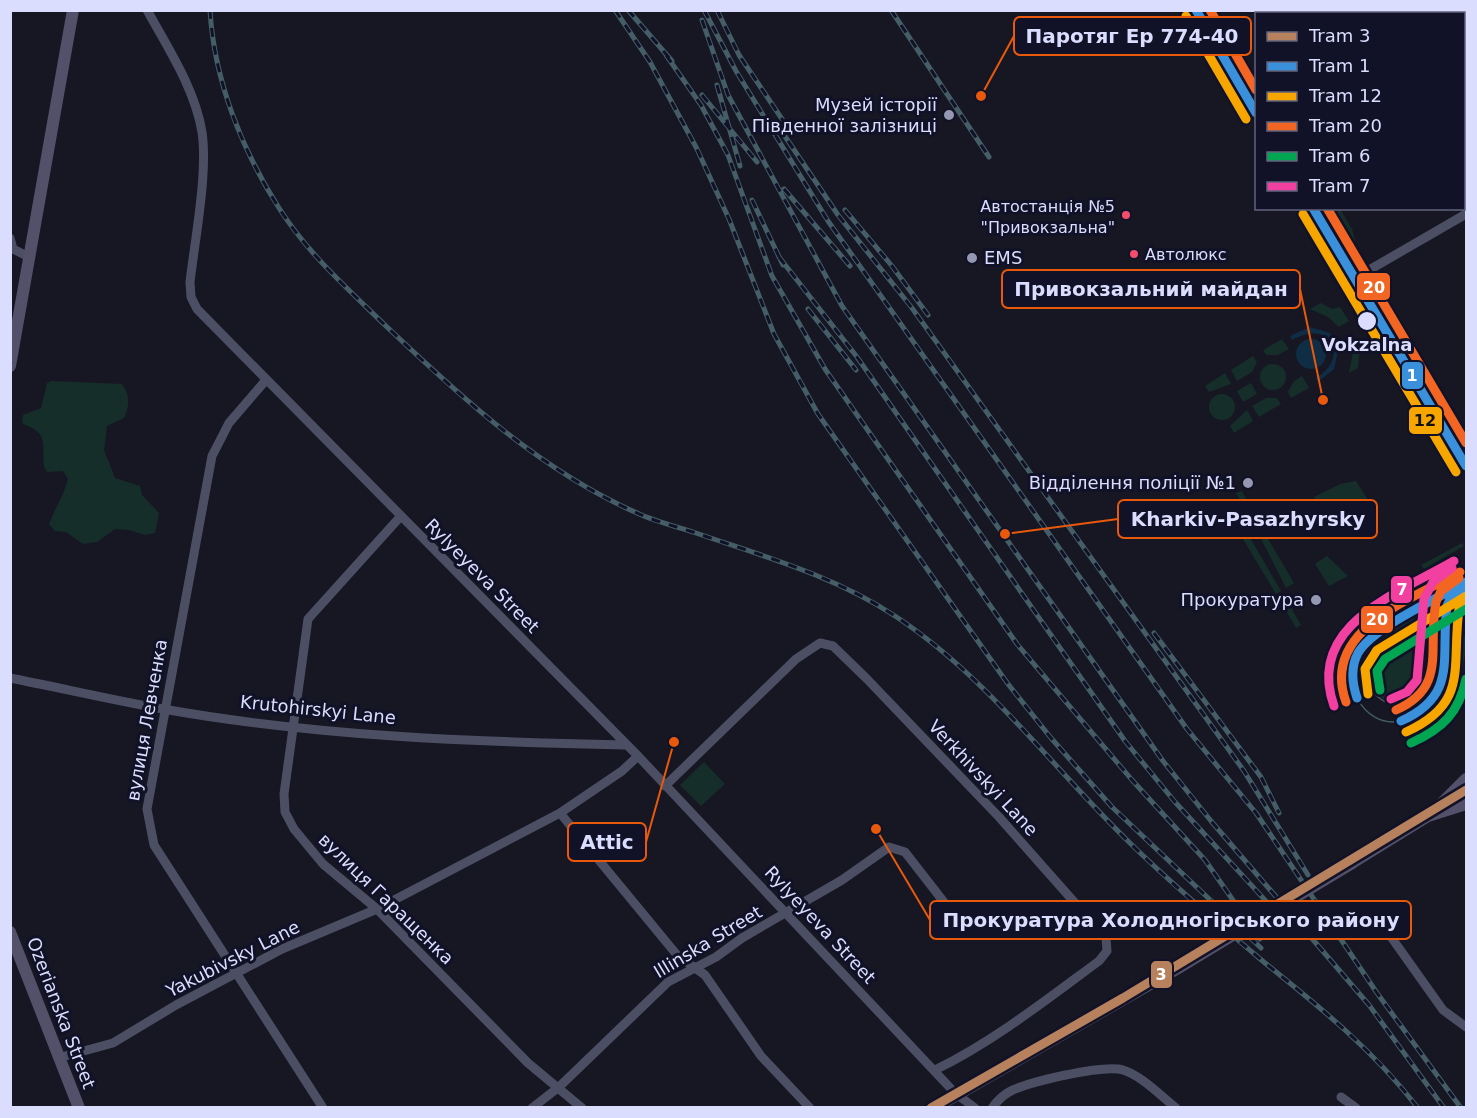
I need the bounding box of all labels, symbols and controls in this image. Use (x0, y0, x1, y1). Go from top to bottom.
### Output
legend (1255, 12, 1465, 210)
callout: Паротяг Ер 774-40 (1014, 17, 1251, 55)
text: Паротяг Ер 774-40 (1026, 24, 1238, 48)
text: Tram 3 (1308, 25, 1371, 46)
text: Tram 1 (1308, 55, 1371, 76)
text: Tram 12 (1308, 85, 1382, 106)
place label: Музей історії Південної залізниці (752, 94, 938, 136)
marker: Музей історії Південної залізниці (942, 108, 956, 122)
text: Tram 20 (1308, 115, 1382, 136)
text: Tram 6 (1308, 145, 1371, 166)
text: Tram 7 (1308, 175, 1371, 196)
place label: Автостанція №5 "Привокзальна" (980, 197, 1115, 237)
marker: Автостанція №5 "Привокзальна" (1120, 209, 1132, 221)
place label: Автолюкс (1145, 245, 1227, 264)
place label: EMS (984, 247, 1022, 268)
marker: Автолюкс (1128, 248, 1140, 260)
marker: EMS (965, 251, 979, 265)
callout: Привокзальний майдан (1002, 270, 1300, 308)
line badge: 20 (1356, 272, 1391, 301)
text: Привокзальний майдан (1014, 277, 1288, 301)
text: 20 (1363, 278, 1385, 297)
marker: Vokzalna (1356, 310, 1378, 332)
place label: Vokzalna (1321, 334, 1413, 355)
line badge: 1 (1401, 361, 1424, 390)
text: 1 (1406, 366, 1418, 385)
line badge: 12 (1408, 406, 1443, 435)
text: 12 (1414, 411, 1436, 430)
place label: Відділення поліції №1 (1029, 472, 1236, 493)
marker: Відділення поліції №1 (1241, 476, 1255, 490)
callout: Kharkіv-Pasazhyrsky (1118, 500, 1377, 538)
text: Kharkіv-Pasazhyrsky (1131, 507, 1365, 531)
street label: Rylyeyeva Street (421, 514, 544, 637)
line badge: 7 (1390, 575, 1413, 604)
text: 7 (1396, 580, 1408, 599)
place label: Прокуратура (1180, 589, 1304, 610)
marker: Прокуратура (1309, 593, 1323, 607)
line badge: 20 (1360, 605, 1394, 634)
text: 20 (1366, 610, 1388, 629)
street label: вулиця Левченка (122, 637, 171, 802)
street label: Krutohirskyi Lane (239, 691, 397, 728)
street label: Verkhivskyi Lane (924, 715, 1043, 840)
callout: Attic (568, 823, 646, 861)
street label: вулиця Гаращенка (315, 829, 458, 969)
text: Attic (580, 830, 634, 854)
street label: Rylyeyeva Street (761, 862, 880, 988)
street label: Illinska Street (650, 901, 766, 982)
callout: Прокуратура Холодногірського району (930, 901, 1411, 939)
text: Прокуратура Холодногірського району (943, 908, 1399, 932)
street label: Yakubivsky Lane (162, 916, 303, 1002)
street label: Ozerianska Street (23, 934, 100, 1091)
line badge: 3 (1150, 960, 1173, 989)
text: 3 (1155, 965, 1167, 984)

